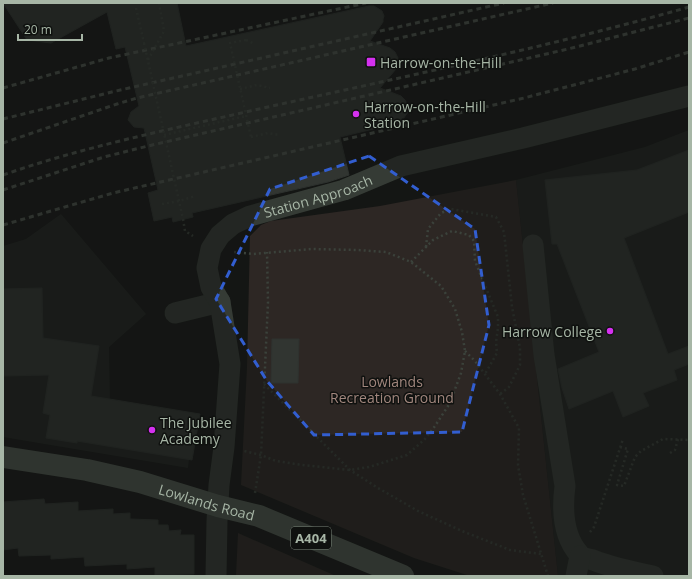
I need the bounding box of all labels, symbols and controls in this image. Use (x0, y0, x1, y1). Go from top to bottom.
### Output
scale bar (18, 16, 82, 42)
text: 20 m (24, 21, 52, 38)
place label: Harrow-on-the-Hill (380, 53, 502, 72)
marker: Harrow-on-the-Hill (365, 56, 377, 68)
place label: Harrow-on-the-Hill Station (364, 97, 486, 132)
marker: Harrow-on-the-Hill Station (351, 109, 361, 119)
street label: Station Approach (261, 170, 375, 221)
place label: Harrow College (502, 322, 602, 341)
marker: Harrow College (605, 326, 615, 336)
park label: Lowlands Recreation Ground (330, 372, 454, 407)
place label: The Jubilee Academy (160, 413, 232, 448)
marker: The Jubilee Academy (147, 425, 157, 435)
street label: Lowlands Road (157, 479, 257, 524)
road number: A404 (291, 527, 331, 549)

